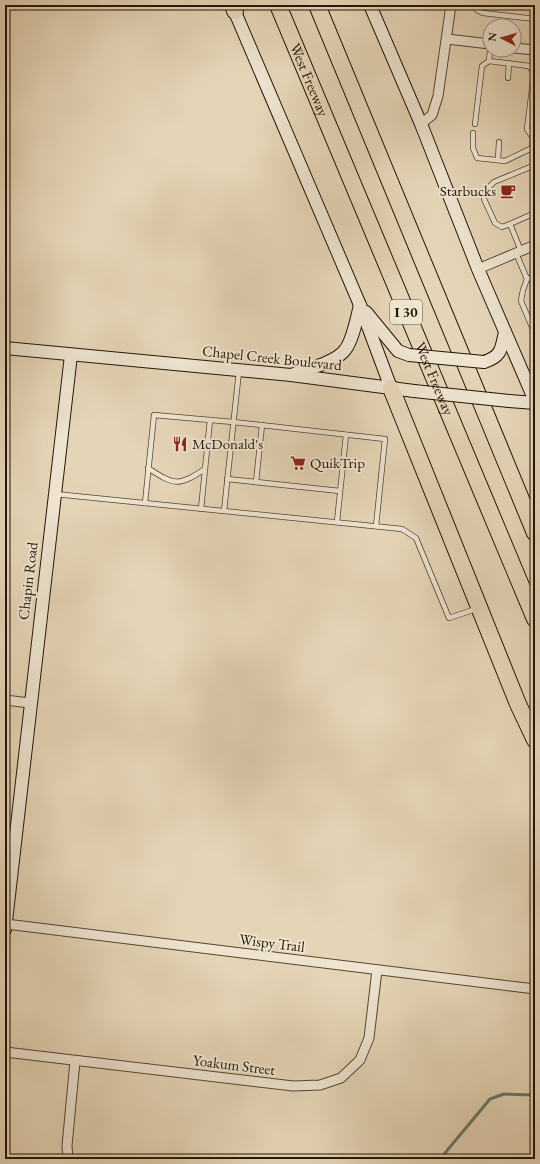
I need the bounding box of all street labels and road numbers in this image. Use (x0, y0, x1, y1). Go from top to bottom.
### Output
street label: West Freeway (286, 40, 334, 119)
road number: I 30 (390, 300, 422, 324)
street label: West Freeway (411, 339, 459, 418)
street label: Chapel Creek Boulevard (201, 341, 343, 374)
street label: Chapin Road (13, 541, 42, 621)
street label: Wispy Trail (238, 929, 306, 956)
street label: Yoakum Street (192, 1050, 277, 1079)

